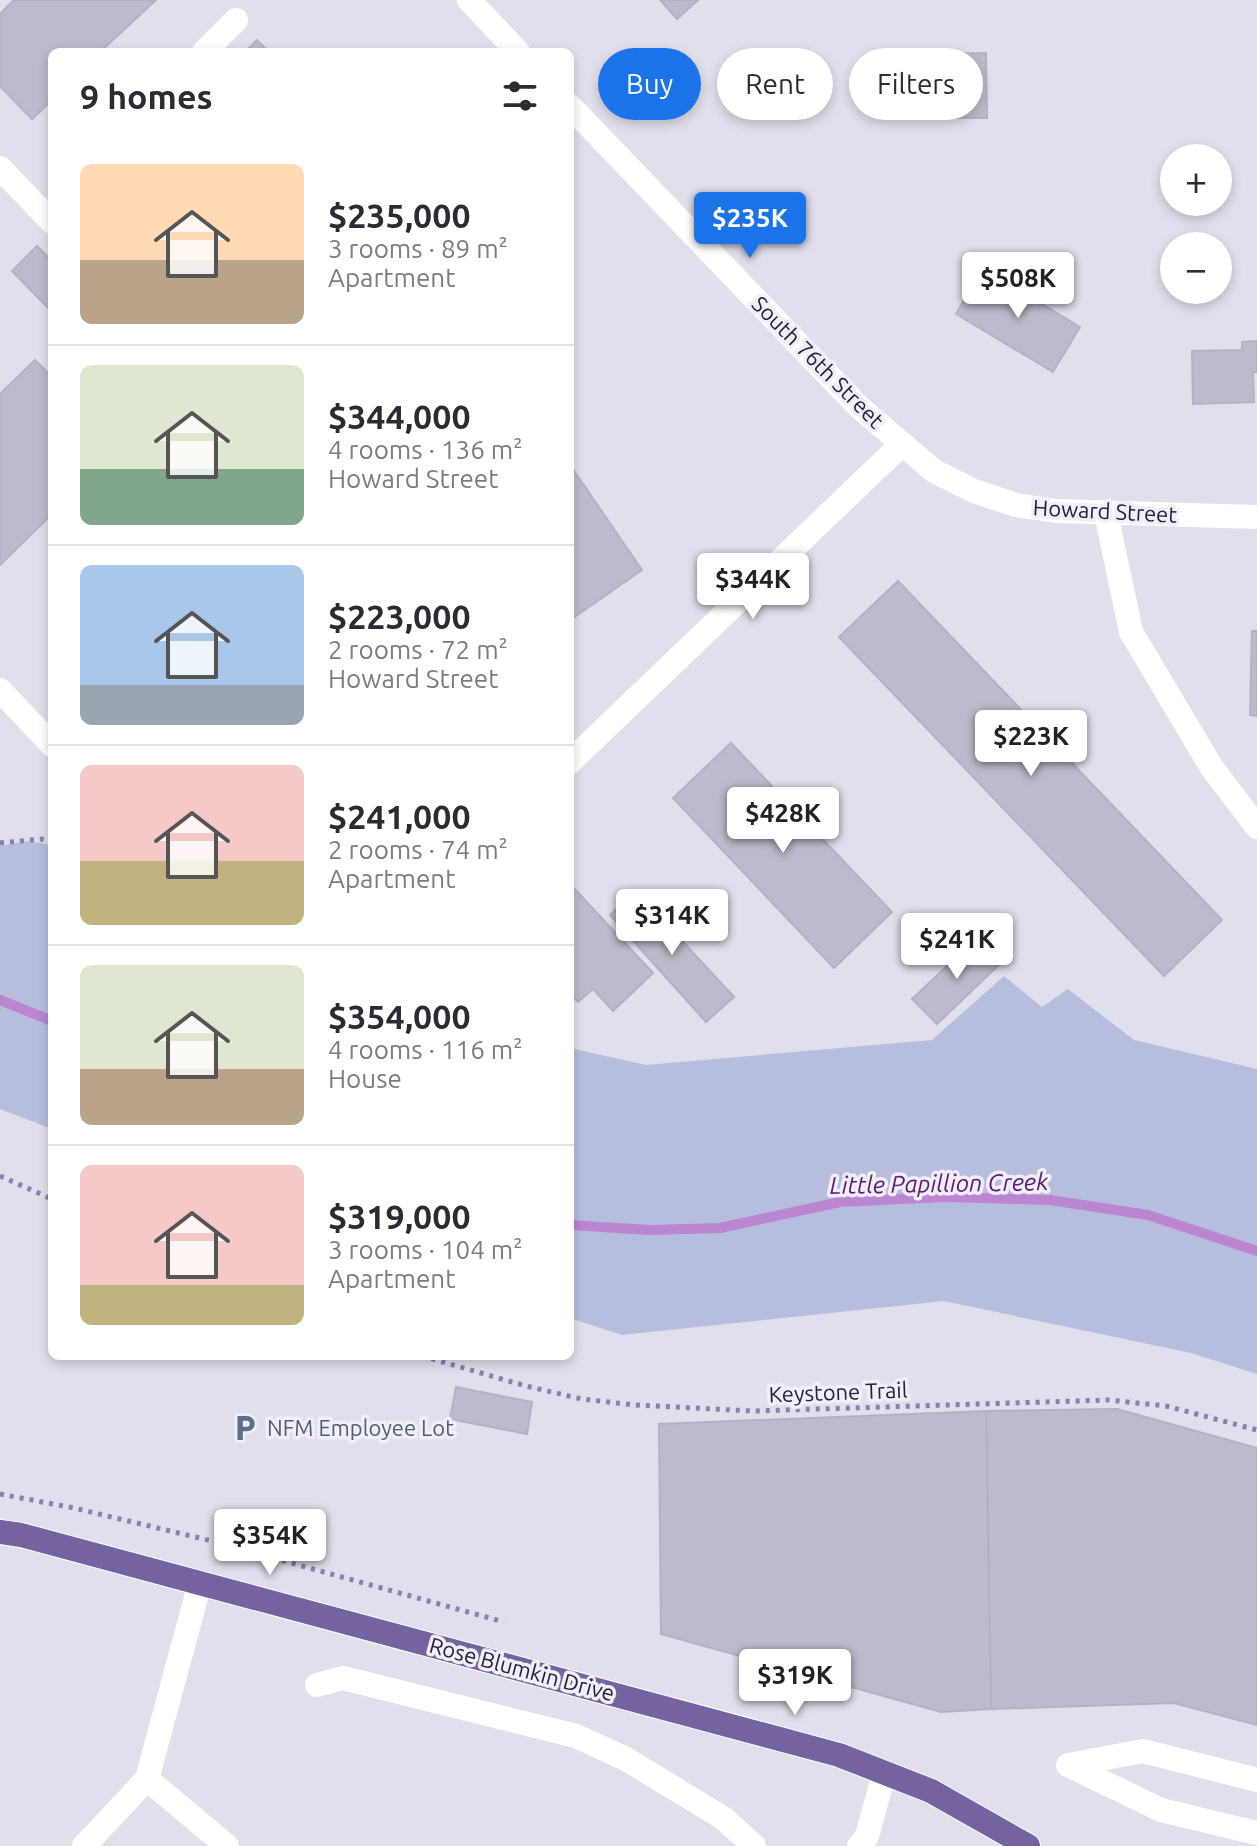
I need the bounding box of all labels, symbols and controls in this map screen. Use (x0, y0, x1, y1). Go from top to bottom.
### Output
chip: Buy (598, 48, 701, 120)
chip: Rent (717, 48, 833, 120)
chip: Filters (849, 48, 983, 120)
icon: filters (498, 74, 542, 118)
text: 9 homes (80, 77, 213, 115)
map controls (1160, 144, 1232, 304)
button: + (1160, 144, 1232, 216)
pin: $235K (694, 192, 806, 260)
icon: home (144, 196, 240, 292)
text: $235,000 (328, 196, 471, 234)
text: $235K (712, 203, 788, 232)
button: − (1160, 232, 1232, 304)
text: 3 rooms · 89 m² (328, 234, 508, 263)
pin: $508K (962, 252, 1074, 320)
text: Apartment (328, 263, 455, 292)
text: $508K (980, 263, 1056, 292)
street label: South 76th Street (747, 291, 890, 433)
icon: home (144, 397, 240, 493)
text: $344,000 (328, 397, 471, 435)
text: 4 rooms · 136 m² (328, 435, 523, 464)
text: Howard Street (328, 464, 498, 493)
street label: Howard Street (1032, 494, 1178, 527)
pin: $344K (697, 553, 809, 621)
text: $344K (715, 564, 791, 593)
icon: home (144, 597, 240, 693)
text: $223,000 (328, 597, 471, 635)
text: 2 rooms · 72 m² (328, 635, 508, 664)
text: Howard Street (328, 664, 498, 693)
pin: $223K (975, 710, 1087, 778)
text: $223K (993, 721, 1069, 750)
pin: $428K (727, 787, 839, 855)
icon: home (144, 797, 240, 893)
text: $241,000 (328, 797, 471, 835)
text: $428K (745, 798, 821, 827)
text: 2 rooms · 74 m² (328, 835, 508, 864)
text: Apartment (328, 864, 455, 893)
pin: $314K (616, 889, 728, 957)
text: $314K (634, 900, 710, 929)
pin: $241K (901, 913, 1013, 981)
text: $241K (919, 924, 995, 953)
icon: home (144, 997, 240, 1093)
text: $354,000 (328, 997, 471, 1035)
text: 4 rooms · 116 m² (328, 1035, 523, 1064)
text: House (328, 1064, 402, 1093)
water label: Little Papillion Creek (829, 1168, 1049, 1199)
icon: home (144, 1197, 240, 1293)
text: $319,000 (328, 1197, 471, 1235)
text: 3 rooms · 104 m² (328, 1235, 523, 1264)
text: Apartment (328, 1264, 455, 1293)
street label: Keystone Trail (768, 1377, 908, 1406)
parking icon: NFM Employee Lot (230, 1413, 260, 1443)
place label: NFM Employee Lot (267, 1415, 454, 1440)
pin: $354K (214, 1509, 326, 1577)
text: $354K (232, 1520, 308, 1549)
street label: Rose Blumkin Drive (427, 1632, 617, 1705)
pin: $319K (739, 1649, 851, 1717)
text: $319K (757, 1660, 833, 1689)

